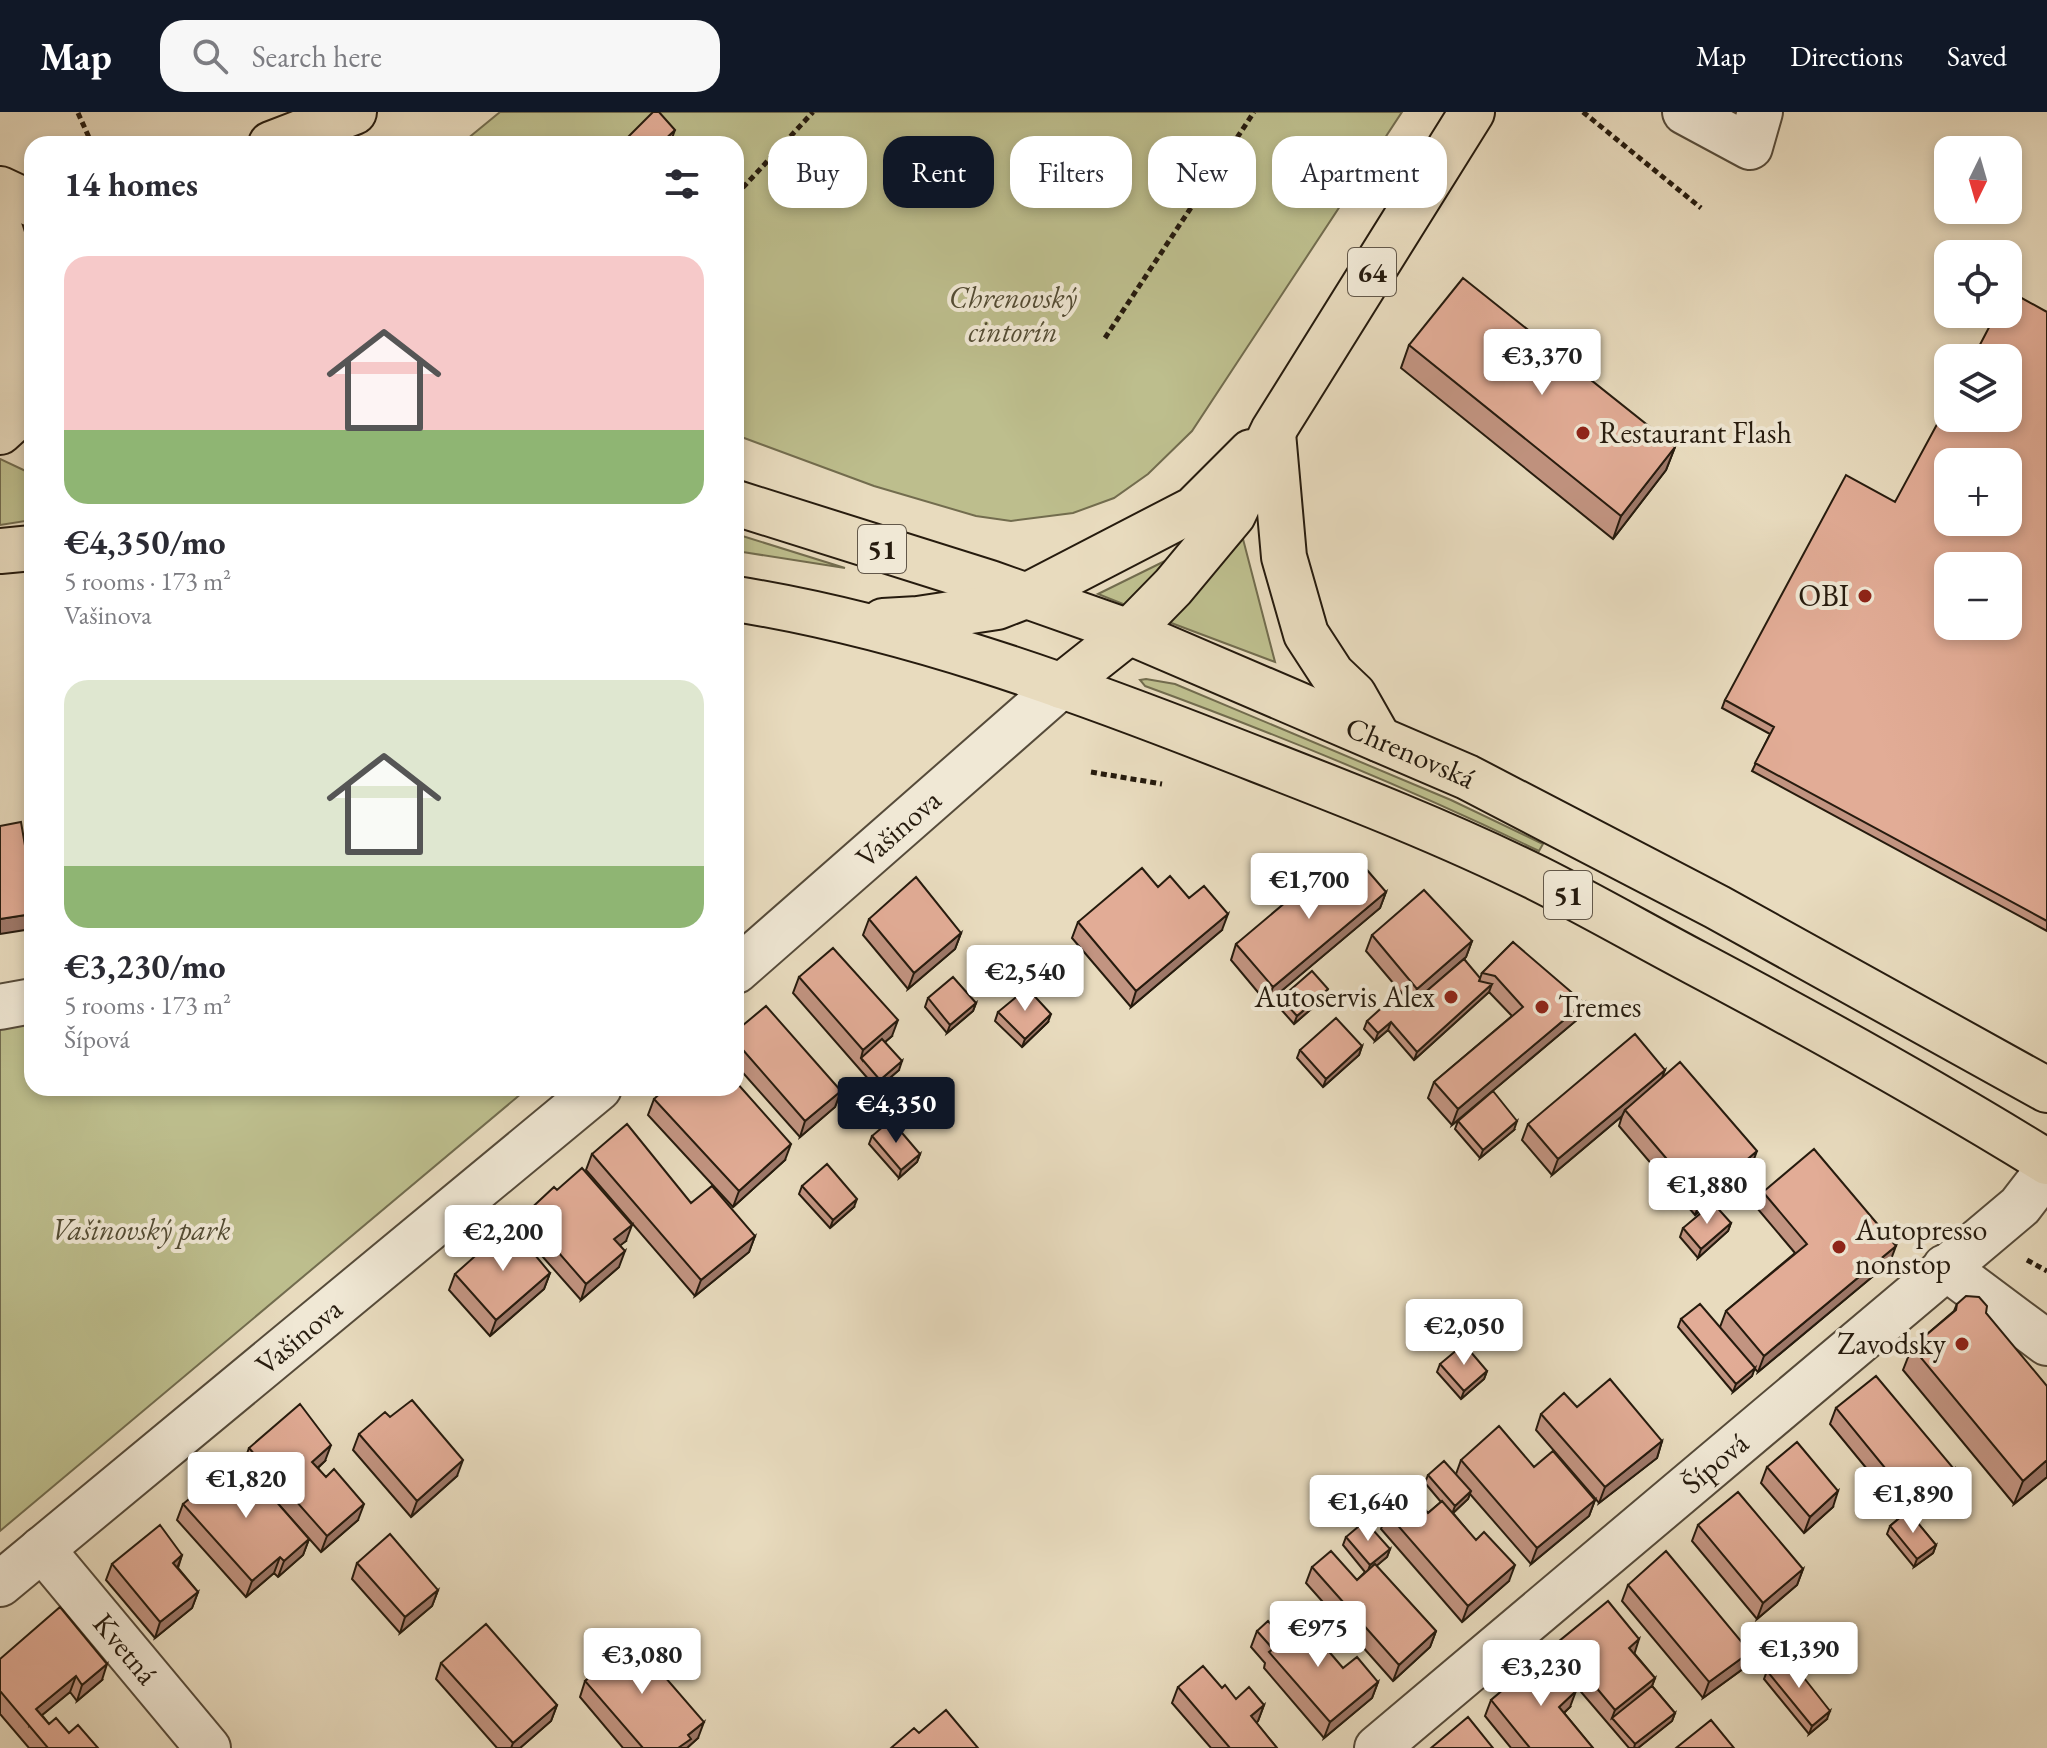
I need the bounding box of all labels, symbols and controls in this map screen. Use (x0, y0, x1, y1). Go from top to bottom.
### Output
search box (160, 20, 720, 92)
text: Map (40, 32, 112, 81)
icon: search (188, 34, 232, 78)
text: Search here (252, 37, 382, 76)
text: Map (1696, 38, 1746, 74)
text: Directions (1790, 38, 1903, 74)
text: Saved (1947, 38, 2007, 74)
chip: Buy (768, 136, 867, 208)
chip: Rent (883, 136, 994, 208)
chip: Filters (1010, 136, 1132, 208)
chip: New (1148, 136, 1256, 208)
chip: Apartment (1272, 136, 1447, 208)
north arrow (1934, 136, 2022, 224)
map controls (1934, 136, 2022, 640)
text: 14 homes (64, 162, 198, 206)
icon: filters (660, 162, 704, 206)
button: locate (1934, 240, 2022, 328)
road number: 64 (1348, 248, 1396, 296)
park label: Chrenovský cintorín (949, 278, 1077, 351)
icon: home (312, 308, 456, 452)
pin: €3,370 (1477, 329, 1607, 397)
text: €3,370 (1502, 338, 1582, 372)
button: layers (1934, 344, 2022, 432)
place label: Restaurant Flash (1599, 413, 1792, 452)
marker: Restaurant Flash (1574, 424, 1592, 442)
button: + (1934, 448, 2022, 536)
text: €4,350/mo (64, 520, 226, 564)
road number: 51 (858, 525, 906, 573)
button: − (1934, 552, 2022, 640)
text: 5 rooms · 173 m² (64, 564, 231, 598)
place label: OBI (1798, 576, 1849, 615)
marker: OBI (1856, 587, 1874, 605)
text: Vašinova (64, 598, 152, 632)
street label: Chrenovská (1340, 707, 1483, 797)
icon: home (312, 732, 456, 876)
street label: Vašinova (847, 780, 949, 876)
pin: €1,700 (1244, 853, 1374, 921)
text: €1,700 (1269, 862, 1349, 896)
road number: 51 (1544, 871, 1592, 919)
text: €3,230/mo (64, 944, 226, 988)
pin: €2,540 (960, 945, 1090, 1013)
text: €2,540 (985, 954, 1065, 988)
place label: Autoservis Alex (1253, 977, 1435, 1016)
place label: Tremes (1558, 987, 1642, 1026)
text: 5 rooms · 173 m² (64, 988, 231, 1022)
marker: Autoservis Alex (1442, 988, 1460, 1006)
marker: Tremes (1533, 998, 1551, 1016)
text: Šípová (64, 1022, 130, 1056)
pin: €4,350 (831, 1077, 961, 1145)
text: €4,350 (856, 1086, 936, 1120)
pin: €1,880 (1642, 1158, 1772, 1226)
text: €1,880 (1667, 1167, 1747, 1201)
pin: €2,200 (438, 1205, 568, 1273)
park label: Vašinovský park (51, 1210, 231, 1249)
place label: Autopresso nonstop (1854, 1210, 1987, 1283)
text: €2,200 (463, 1214, 543, 1248)
marker: Autopresso nonstop (1830, 1238, 1848, 1256)
street label: Vašinova (247, 1289, 350, 1383)
pin: €2,050 (1399, 1299, 1529, 1367)
text: €2,050 (1424, 1308, 1504, 1342)
place label: Zavodsky (1837, 1324, 1947, 1363)
marker: Zavodsky (1953, 1335, 1971, 1353)
street label: Šípová (1673, 1423, 1756, 1502)
pin: €1,820 (181, 1452, 311, 1520)
text: €1,820 (206, 1461, 286, 1495)
pin: €1,890 (1848, 1467, 1978, 1535)
pin: €1,640 (1303, 1475, 1433, 1543)
text: €1,890 (1873, 1476, 1953, 1510)
text: €1,640 (1328, 1484, 1408, 1518)
pin: €975 (1271, 1601, 1365, 1669)
street label: Kvetná (84, 1605, 167, 1692)
text: €975 (1288, 1610, 1348, 1644)
pin: €1,390 (1734, 1622, 1864, 1690)
pin: €3,080 (577, 1628, 707, 1696)
text: €1,390 (1759, 1631, 1839, 1665)
text: €3,080 (602, 1637, 682, 1671)
pin: €3,230 (1476, 1640, 1606, 1708)
text: €3,230 (1501, 1649, 1581, 1683)

